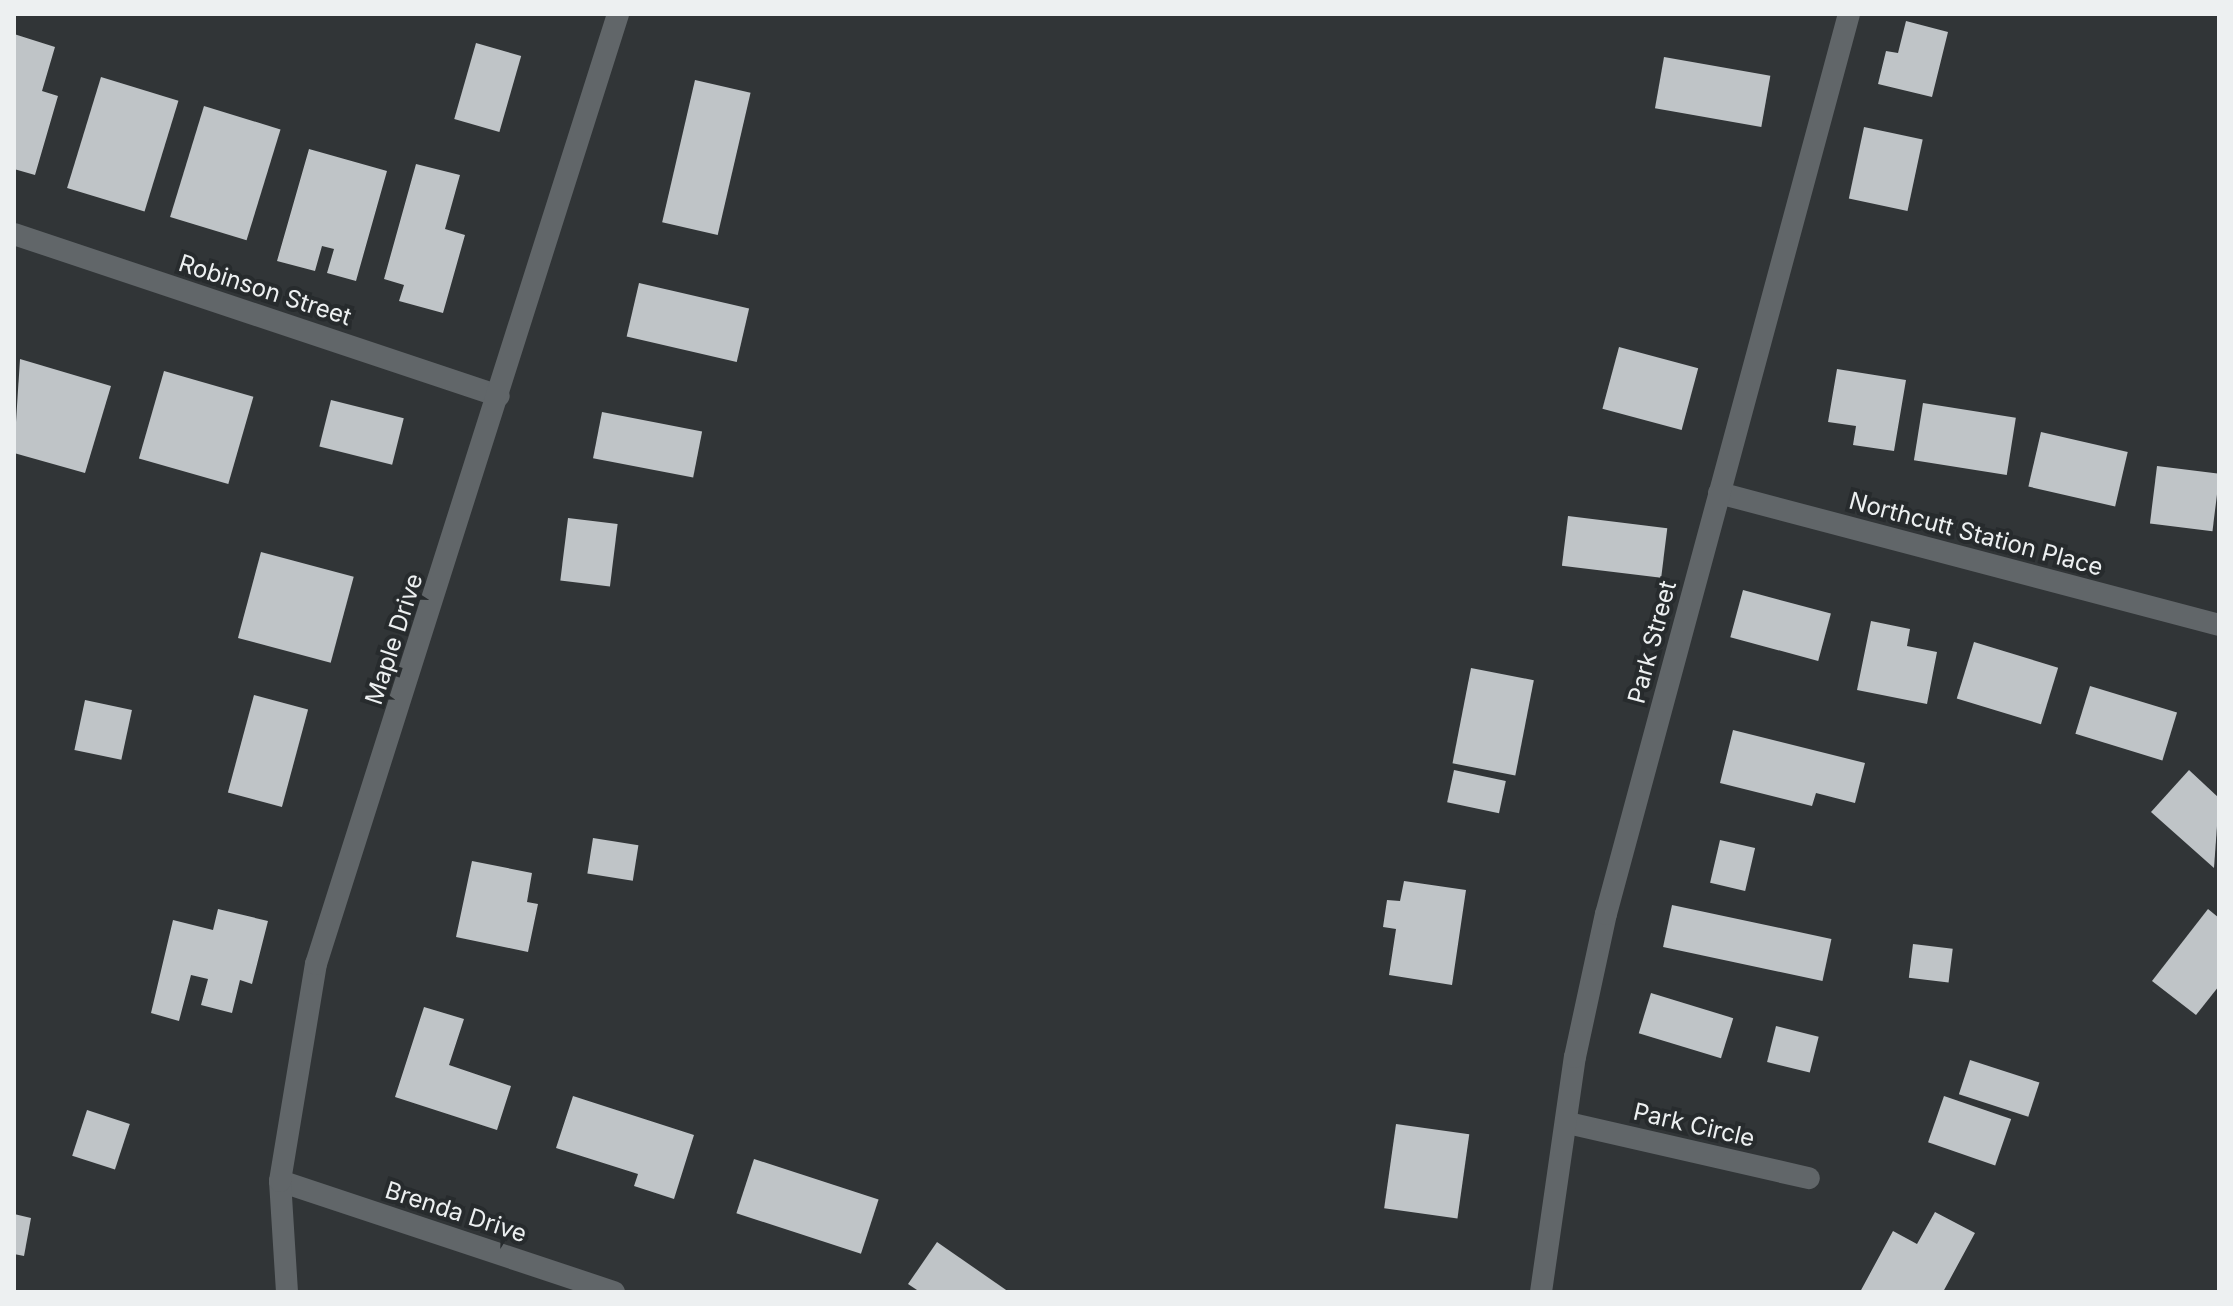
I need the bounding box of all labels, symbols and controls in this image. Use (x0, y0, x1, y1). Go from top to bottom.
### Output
street label: Robinson Street (175, 249, 355, 331)
street label: Northcutt Station Place (1846, 486, 2106, 582)
street label: Maple Drive (359, 570, 429, 708)
street label: Park Street (1622, 577, 1682, 707)
street label: Park Circle (1631, 1097, 1757, 1153)
street label: Brenda Drive (382, 1176, 530, 1248)

